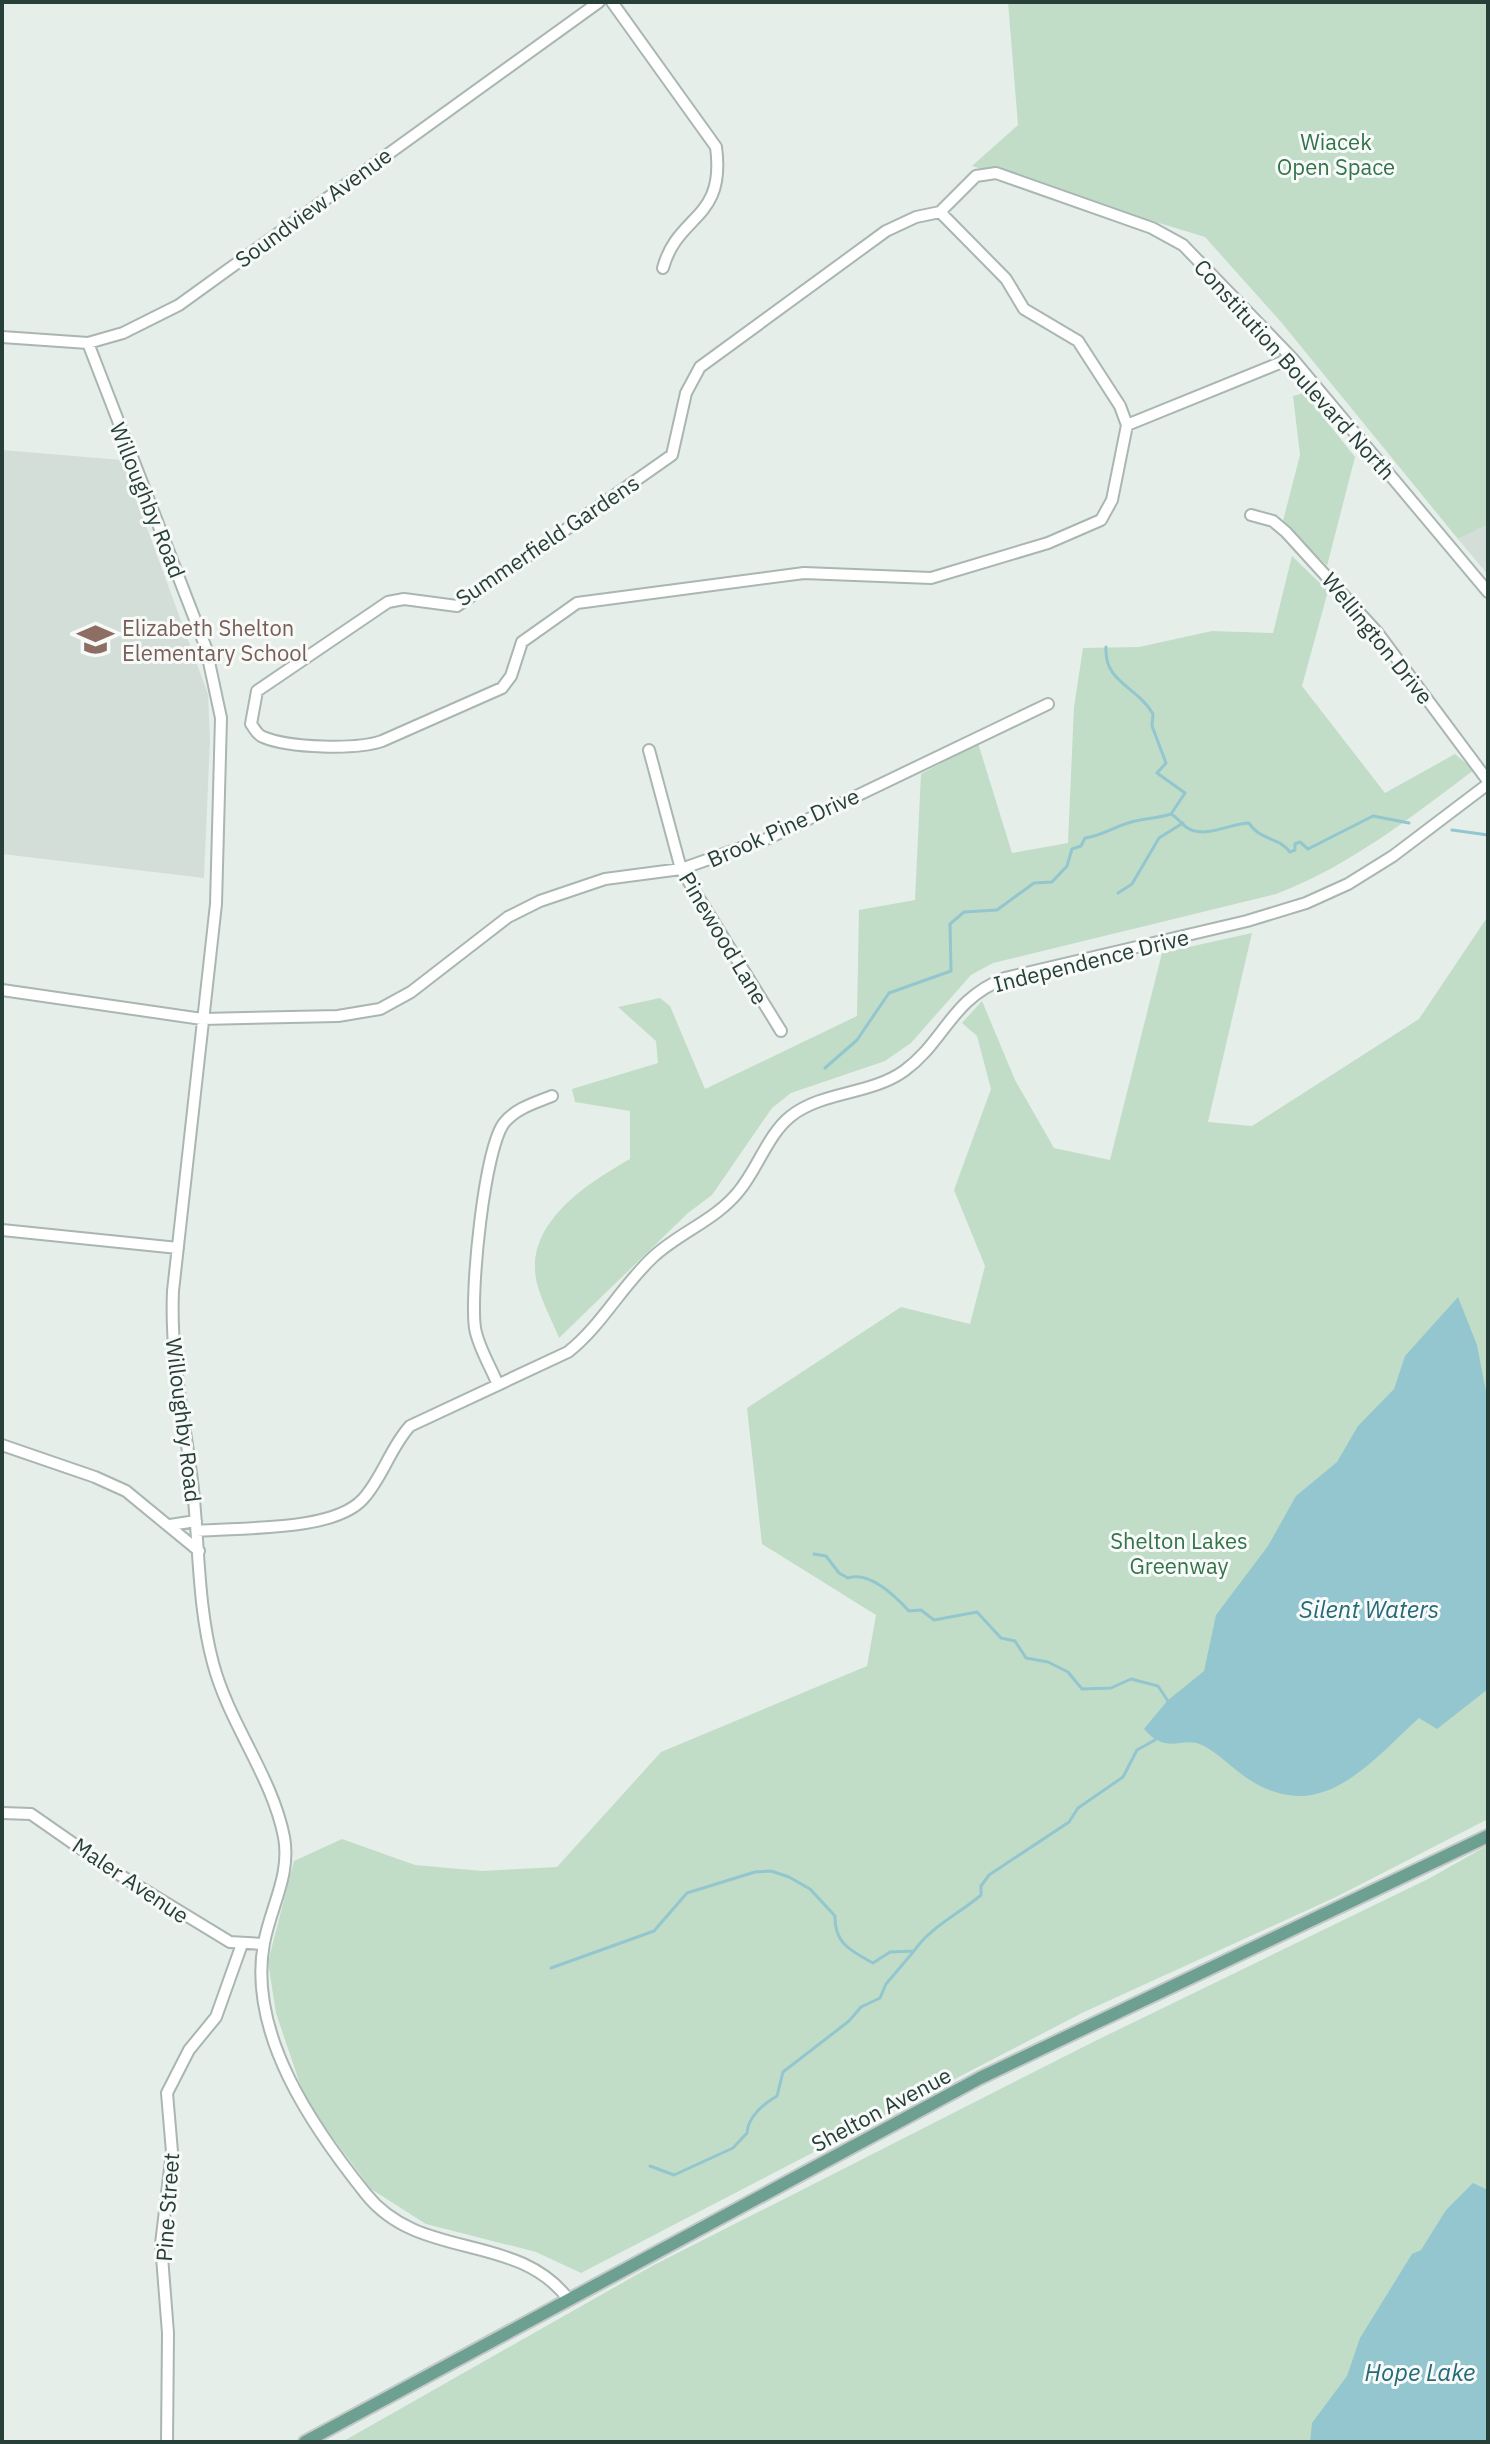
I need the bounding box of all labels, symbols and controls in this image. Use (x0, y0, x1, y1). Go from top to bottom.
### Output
park label: Wiacek Open Space (1277, 127, 1395, 181)
street label: Soundview Avenue (229, 140, 397, 274)
street label: Constitution Boulevard North (1188, 253, 1402, 485)
street label: Willoughby Road (104, 418, 192, 582)
street label: Summerfield Gardens (450, 468, 644, 612)
street label: Wellington Drive (1316, 566, 1440, 710)
place label: Elizabeth Shelton Elementary School (122, 613, 308, 667)
school or university icon: Elizabeth Shelton Elementary School (77, 621, 115, 659)
street label: Brook Pine Drive (702, 781, 864, 873)
street label: Pinewood Lane (673, 866, 775, 1010)
street label: Independence Drive (990, 922, 1192, 998)
street label: Willoughby Road (160, 1336, 208, 1504)
park label: Shelton Lakes Greenway (1110, 1526, 1248, 1580)
water label: Silent Waters (1299, 1593, 1439, 1625)
street label: Maler Avenue (67, 1830, 195, 1930)
street label: Shelton Avenue (806, 2060, 956, 2158)
street label: Pine Street (149, 2152, 185, 2262)
water label: Hope Lake (1365, 2356, 1475, 2388)

